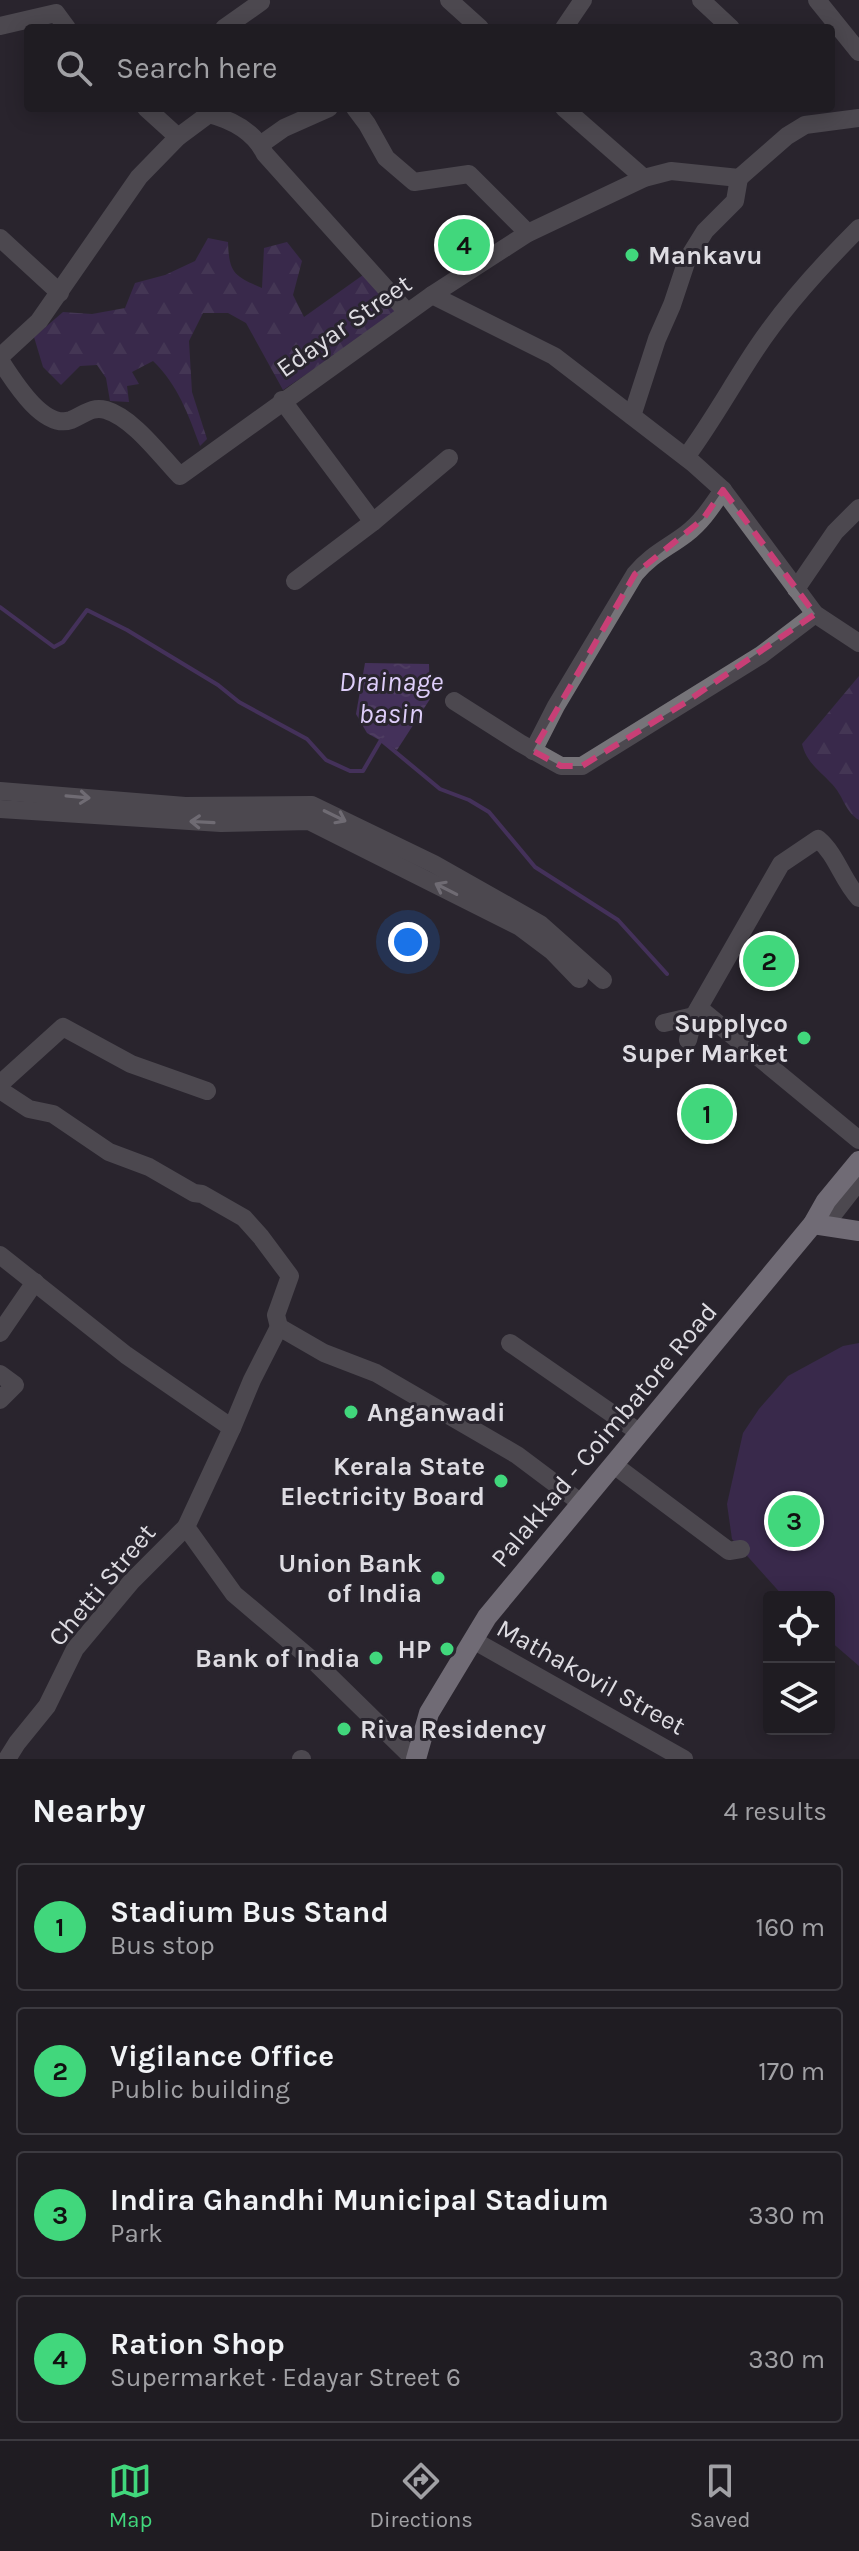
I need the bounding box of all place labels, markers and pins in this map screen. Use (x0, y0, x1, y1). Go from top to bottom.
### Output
pin: 4 (438, 215, 490, 275)
place label: Mankavu (648, 240, 763, 271)
marker: Mankavu (623, 246, 641, 264)
pin: 2 (743, 931, 795, 991)
place label: Supplyco Super Market (621, 1008, 788, 1069)
marker: Supplyco Super Market (795, 1029, 813, 1047)
pin: 1 (681, 1084, 733, 1144)
place label: Anganwadi (367, 1397, 505, 1428)
marker: Anganwadi (342, 1403, 360, 1421)
place label: Kerala State Electricity Board (280, 1451, 485, 1512)
marker: Kerala State Electricity Board (492, 1472, 510, 1490)
pin: 3 (768, 1491, 820, 1551)
place label: Union Bank of India (278, 1548, 422, 1609)
marker: Union Bank of India (429, 1569, 447, 1587)
place label: HP (398, 1634, 431, 1665)
marker: HP (438, 1640, 456, 1658)
place label: Bank of India (195, 1643, 360, 1674)
marker: Bank of India (367, 1649, 385, 1667)
place label: Riva Residency (360, 1714, 546, 1745)
marker: Riva Residency (335, 1720, 353, 1738)

